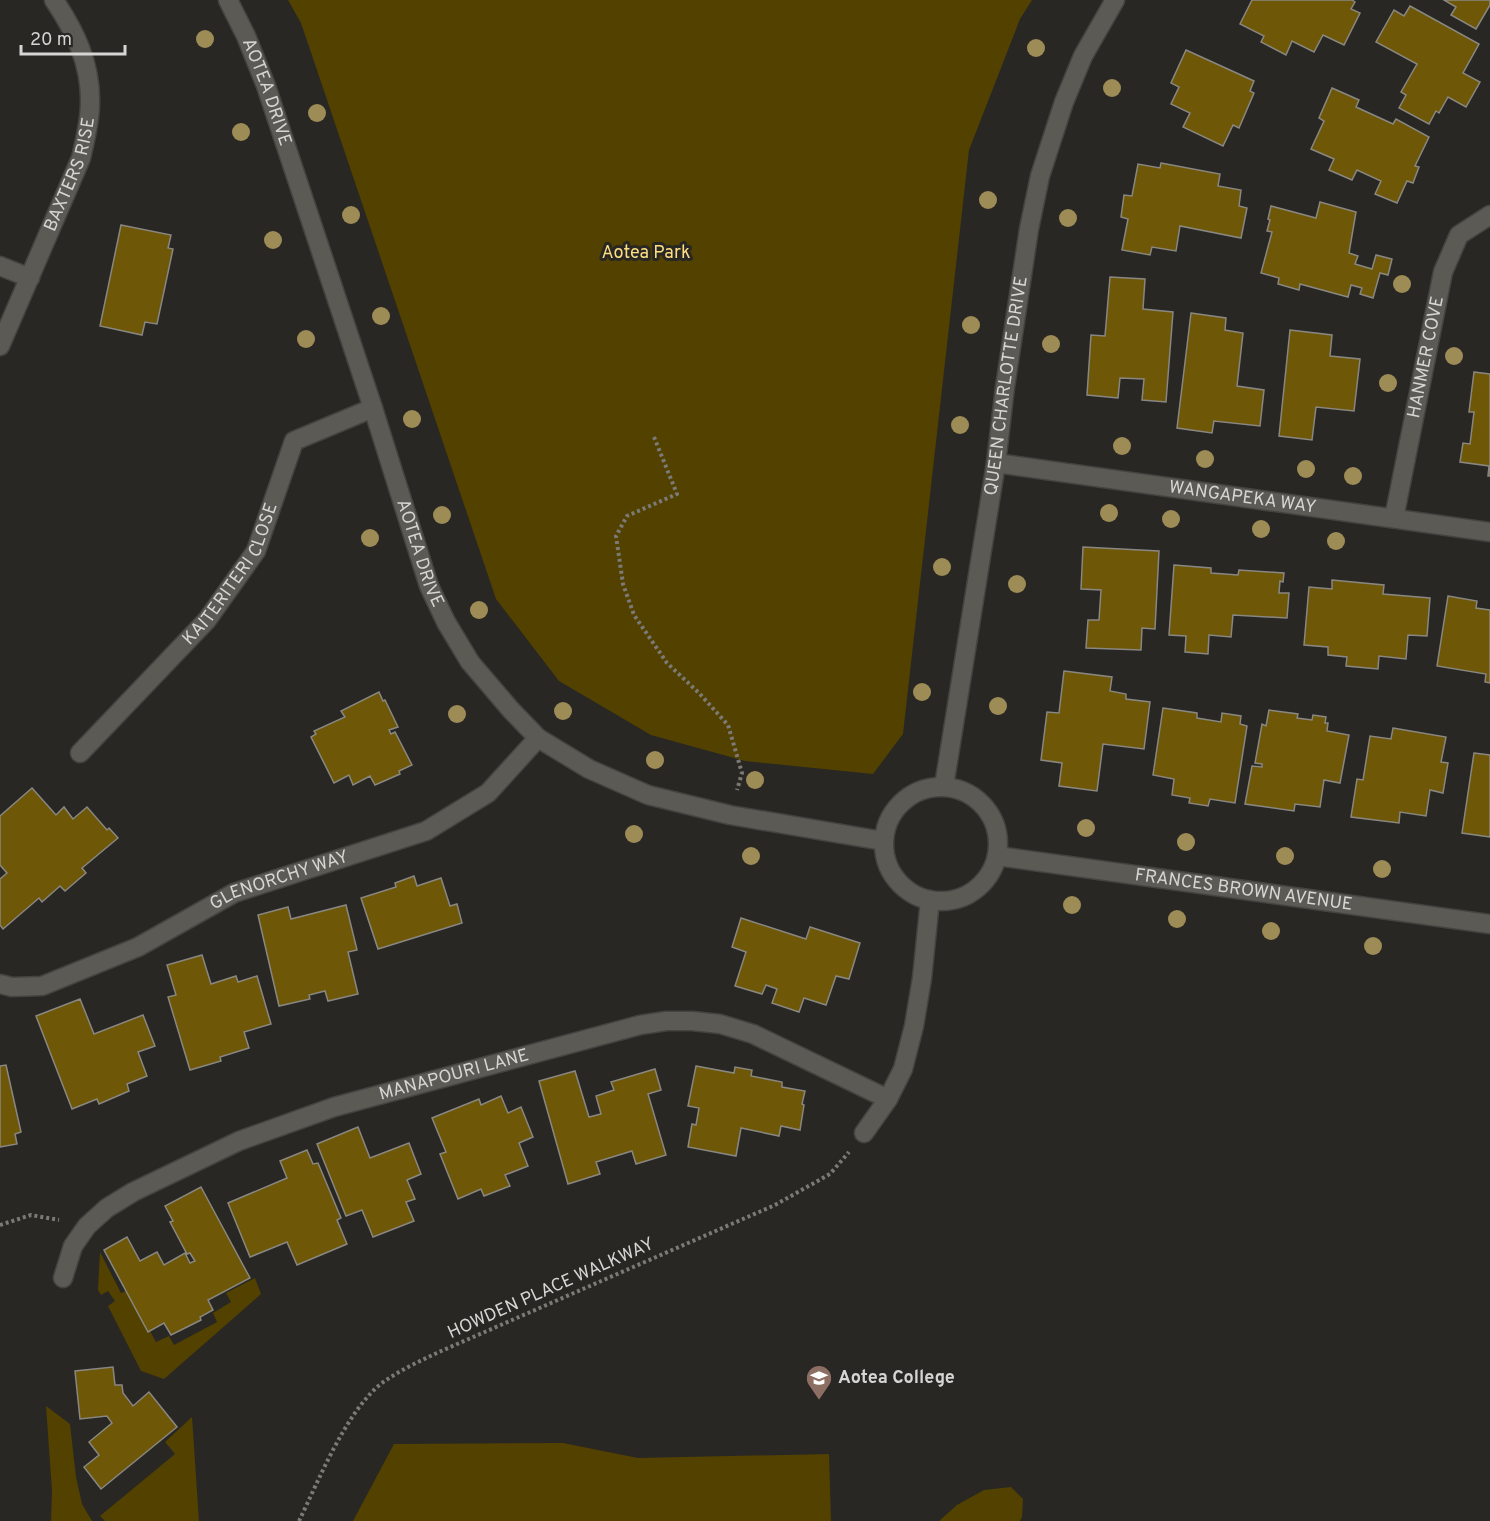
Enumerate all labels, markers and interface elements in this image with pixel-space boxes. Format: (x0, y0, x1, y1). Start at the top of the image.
scale bar (21, 18, 124, 56)
text: 20 m (30, 29, 72, 52)
street label: AOTEA DRIVE (237, 35, 297, 149)
street label: BAXTERS RISE (39, 116, 101, 235)
park label: Aotea Park (602, 242, 690, 265)
street label: QUEEN CHARLOTTE DRIVE (979, 275, 1033, 497)
street label: HANMER COVE (1403, 294, 1449, 420)
street label: WANGAPEKA WAY (1167, 476, 1318, 519)
street label: AOTEA DRIVE (391, 496, 449, 611)
street label: KAITERITERI CLOSE (178, 500, 283, 650)
street label: GLENORCHY WAY (206, 845, 351, 916)
street label: FRANCES BROWN AVENUE (1133, 864, 1354, 916)
street label: MANAPOURI LANE (376, 1044, 531, 1106)
street label: HOWDEN PLACE WALKWAY (444, 1233, 658, 1345)
school or university icon: Aotea College (804, 1363, 834, 1401)
place label: Aotea College (838, 1367, 955, 1390)

